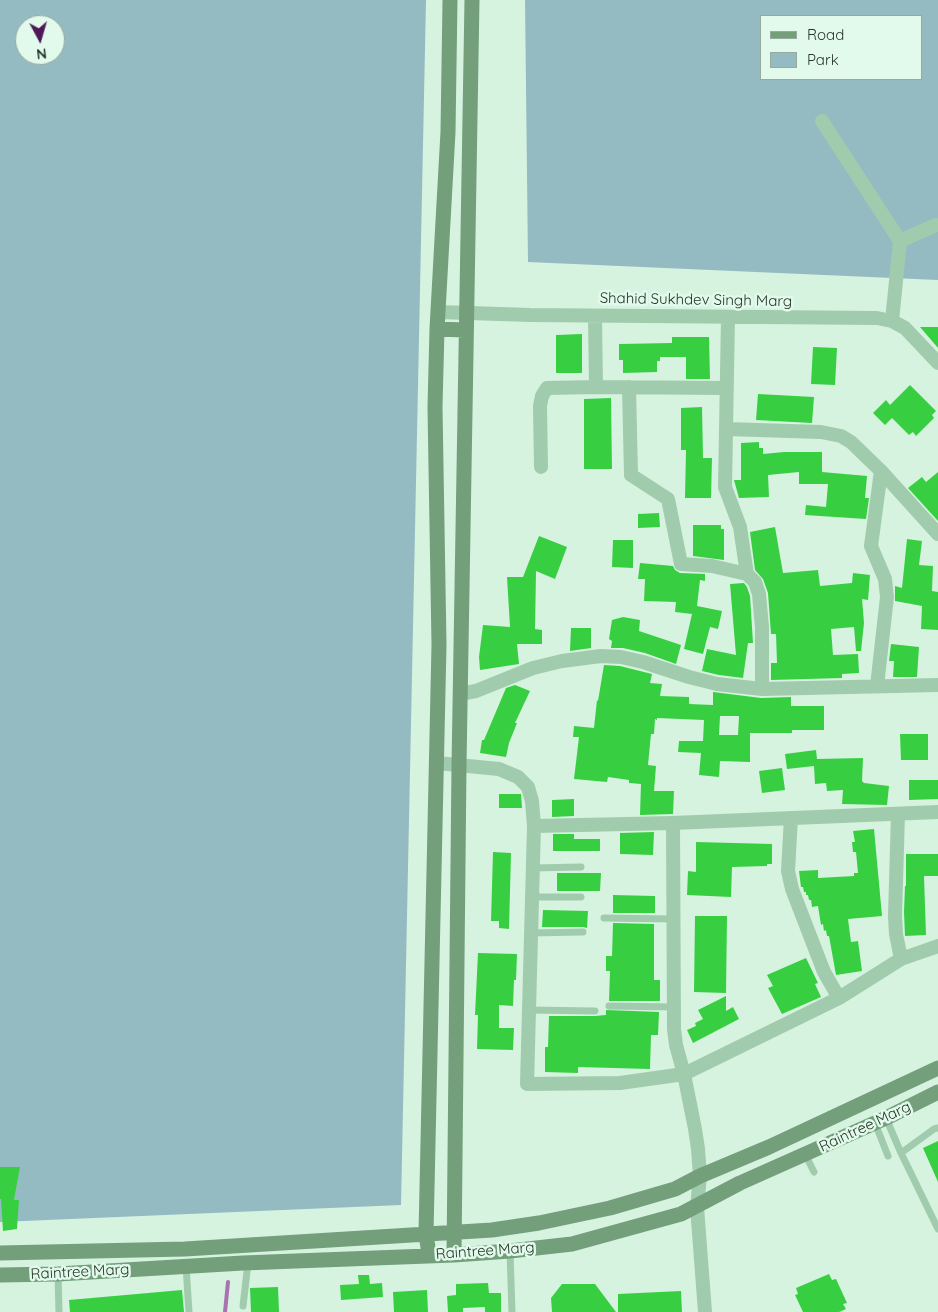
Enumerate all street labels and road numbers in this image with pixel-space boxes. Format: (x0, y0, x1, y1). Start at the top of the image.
street label: Shahid Sukhdev Singh Marg (600, 289, 792, 311)
street label: Raintree Marg (816, 1098, 914, 1156)
street label: Raintree Marg (435, 1239, 535, 1263)
street label: Raintree Marg (30, 1260, 130, 1284)

